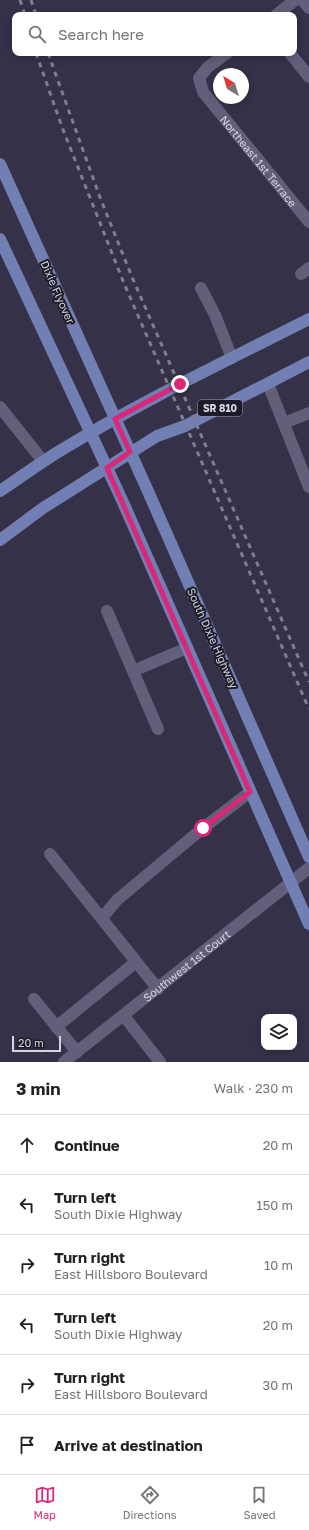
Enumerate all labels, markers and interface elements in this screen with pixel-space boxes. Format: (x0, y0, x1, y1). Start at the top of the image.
search box (12, 12, 297, 56)
icon: search (26, 23, 48, 45)
text: Search here (58, 25, 144, 43)
north arrow (213, 68, 249, 104)
street label: Northeast 1st Terrace (218, 112, 300, 209)
street label: Dixie Flyover (38, 258, 78, 326)
route end (171, 375, 189, 393)
road number: SR 810 (198, 400, 242, 416)
street label: South Dixie Highway (185, 586, 241, 690)
route start (194, 819, 212, 837)
street label: Southwest 1st Court (140, 927, 233, 1004)
map controls (261, 1014, 297, 1050)
button: layers (261, 1014, 297, 1050)
scale bar (12, 1034, 61, 1053)
text: 20 m (18, 1036, 44, 1049)
text: 3 min (16, 1078, 60, 1099)
text: Walk · 230 m (214, 1080, 293, 1096)
icon: ahead (16, 1134, 38, 1156)
text: Continue (54, 1136, 120, 1154)
text: 20 m (263, 1137, 293, 1153)
text: Turn left (54, 1188, 116, 1206)
icon: left (16, 1194, 38, 1216)
text: 150 m (256, 1197, 293, 1213)
text: South Dixie Highway (54, 1206, 182, 1222)
text: Turn right (54, 1248, 125, 1266)
icon: right (16, 1254, 38, 1276)
text: 10 m (264, 1257, 293, 1273)
text: East Hillsboro Boulevard (54, 1266, 208, 1282)
text: Turn left (54, 1308, 116, 1326)
icon: left (16, 1314, 38, 1336)
text: 20 m (263, 1317, 293, 1333)
text: South Dixie Highway (54, 1326, 182, 1342)
text: Turn right (54, 1368, 125, 1386)
icon: right (16, 1374, 38, 1396)
text: 30 m (263, 1377, 293, 1393)
text: East Hillsboro Boulevard (54, 1386, 208, 1402)
icon: arrive (16, 1434, 38, 1456)
text: Arrive at destination (54, 1436, 203, 1454)
tab: Map (33, 1484, 56, 1521)
tab: Directions (123, 1484, 177, 1521)
tab: Saved (243, 1484, 276, 1521)

